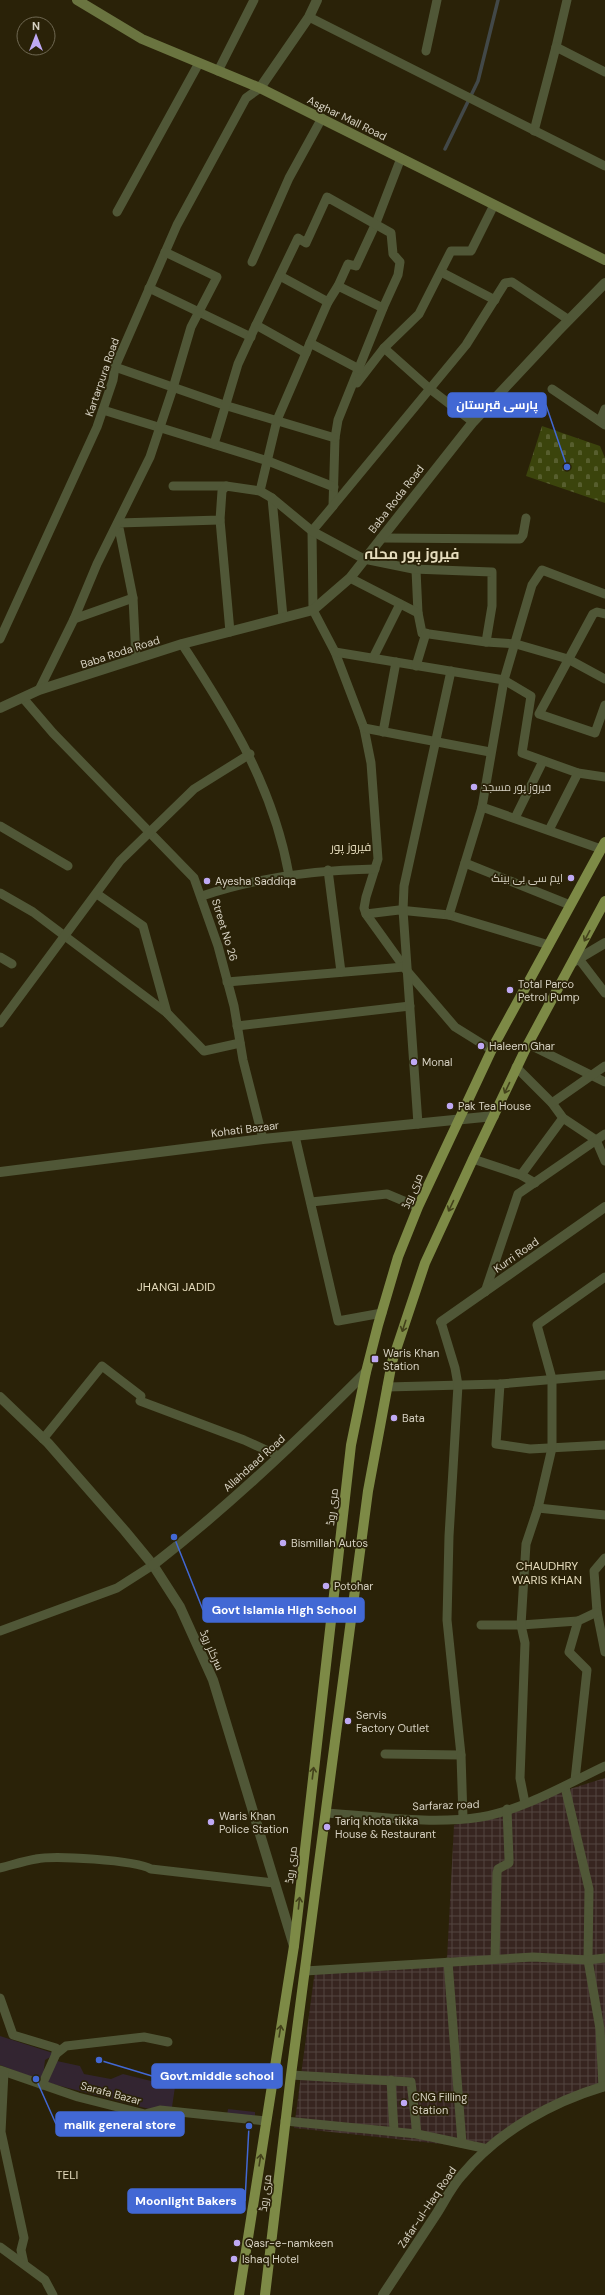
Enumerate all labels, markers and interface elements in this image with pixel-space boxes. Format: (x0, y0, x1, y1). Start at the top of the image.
north arrow (16, 16, 56, 56)
text: N (32, 19, 40, 33)
street label: Asghar Mall Road (305, 93, 389, 143)
street label: Kartarpura Road (82, 336, 122, 418)
callout: پارسی قبرستان (448, 393, 546, 417)
text: پارسی قبرستان (456, 397, 538, 414)
street label: Baba Roda Road (365, 462, 427, 536)
district label: فیروز پور محلہ (364, 544, 460, 565)
street label: Baba Roda Road (79, 633, 162, 671)
place label: فیروز پور مسجد (482, 780, 551, 794)
marker: فیروز پور مسجد (469, 782, 479, 792)
district label: فیروز پور (330, 839, 371, 856)
place label: ایم سی بی بینک (491, 871, 563, 886)
marker: ایم سی بی بینک (566, 873, 576, 883)
place label: Ayesha Saddiqa (215, 874, 296, 888)
marker: Ayesha Saddiqa (202, 876, 212, 886)
street label: Street No 26 (209, 897, 241, 963)
one-way arrow (583, 930, 590, 942)
place label: Total Parco Petrol Pump (518, 977, 580, 1004)
marker: Total Parco Petrol Pump (505, 985, 515, 995)
place label: Haleem Ghar (489, 1039, 555, 1053)
marker: Haleem Ghar (476, 1041, 486, 1051)
place label: Monal (422, 1055, 453, 1069)
marker: Monal (409, 1057, 419, 1067)
one-way arrow (503, 1082, 510, 1094)
place label: Pak Tea House (458, 1099, 531, 1113)
marker: Pak Tea House (445, 1101, 455, 1111)
street label: Kohati Bazaar (210, 1118, 280, 1140)
street label: مری روڈ (398, 1171, 426, 1211)
one-way arrow (447, 1199, 454, 1211)
street label: Kurri Road (491, 1234, 541, 1276)
district label: JHANGI JADID (137, 1279, 215, 1295)
one-way arrow (400, 1320, 407, 1333)
place label: Waris Khan Station (383, 1346, 439, 1373)
marker: Waris Khan Station (370, 1354, 380, 1364)
place label: Bata (402, 1411, 425, 1425)
marker: Bata (389, 1413, 399, 1423)
street label: Allahdaad Road (220, 1431, 288, 1495)
street label: مری روڈ (323, 1488, 341, 1526)
place label: Bismillah Autos (291, 1536, 368, 1550)
marker: Bismillah Autos (278, 1538, 288, 1548)
district label: CHAUDHRY WARIS KHAN (512, 1558, 582, 1588)
place label: Potohar (334, 1579, 373, 1593)
marker: Potohar (321, 1581, 331, 1591)
callout: Govt Islamia High School (203, 1598, 364, 1622)
text: Govt Islamia High School (212, 1602, 356, 1618)
street label: سرکلر روڈ (197, 1628, 227, 1672)
place label: Servis Factory Outlet (356, 1708, 429, 1735)
marker: Servis Factory Outlet (343, 1716, 353, 1726)
one-way arrow (309, 1767, 317, 1780)
street label: Sarfaraz road (412, 1797, 480, 1813)
place label: Waris Khan Police Station (219, 1809, 288, 1836)
place label: Tariq khota tikka House & Restaurant (335, 1814, 436, 1841)
marker: Waris Khan Police Station (206, 1817, 216, 1827)
marker: Tariq khota tikka House & Restaurant (322, 1822, 332, 1832)
street label: مری روڈ (282, 1846, 300, 1884)
one-way arrow (295, 1897, 303, 1910)
one-way arrow (276, 2025, 284, 2038)
callout: Govt.middle school (152, 2064, 282, 2088)
text: Govt.middle school (160, 2068, 274, 2084)
street label: Sarafa Bazar (79, 2078, 143, 2108)
place label: CNG Filling Station (412, 2090, 467, 2117)
marker: CNG Filling Station (399, 2098, 409, 2108)
callout: malik general store (56, 2112, 184, 2136)
text: malik general store (64, 2117, 176, 2133)
one-way arrow (256, 2154, 264, 2167)
street label: Zafar-ul-Haq Road (395, 2164, 459, 2250)
district label: TELI (56, 2167, 78, 2183)
street label: مری روڈ (256, 2174, 274, 2212)
callout: Moonlight Bakers (128, 2189, 245, 2213)
text: Moonlight Bakers (135, 2193, 237, 2209)
place label: Qasr-e-namkeen (245, 2236, 333, 2250)
marker: Qasr-e-namkeen (232, 2238, 242, 2248)
place label: Ishaq Hotel (242, 2252, 299, 2266)
marker: Ishaq Hotel (229, 2254, 239, 2264)

